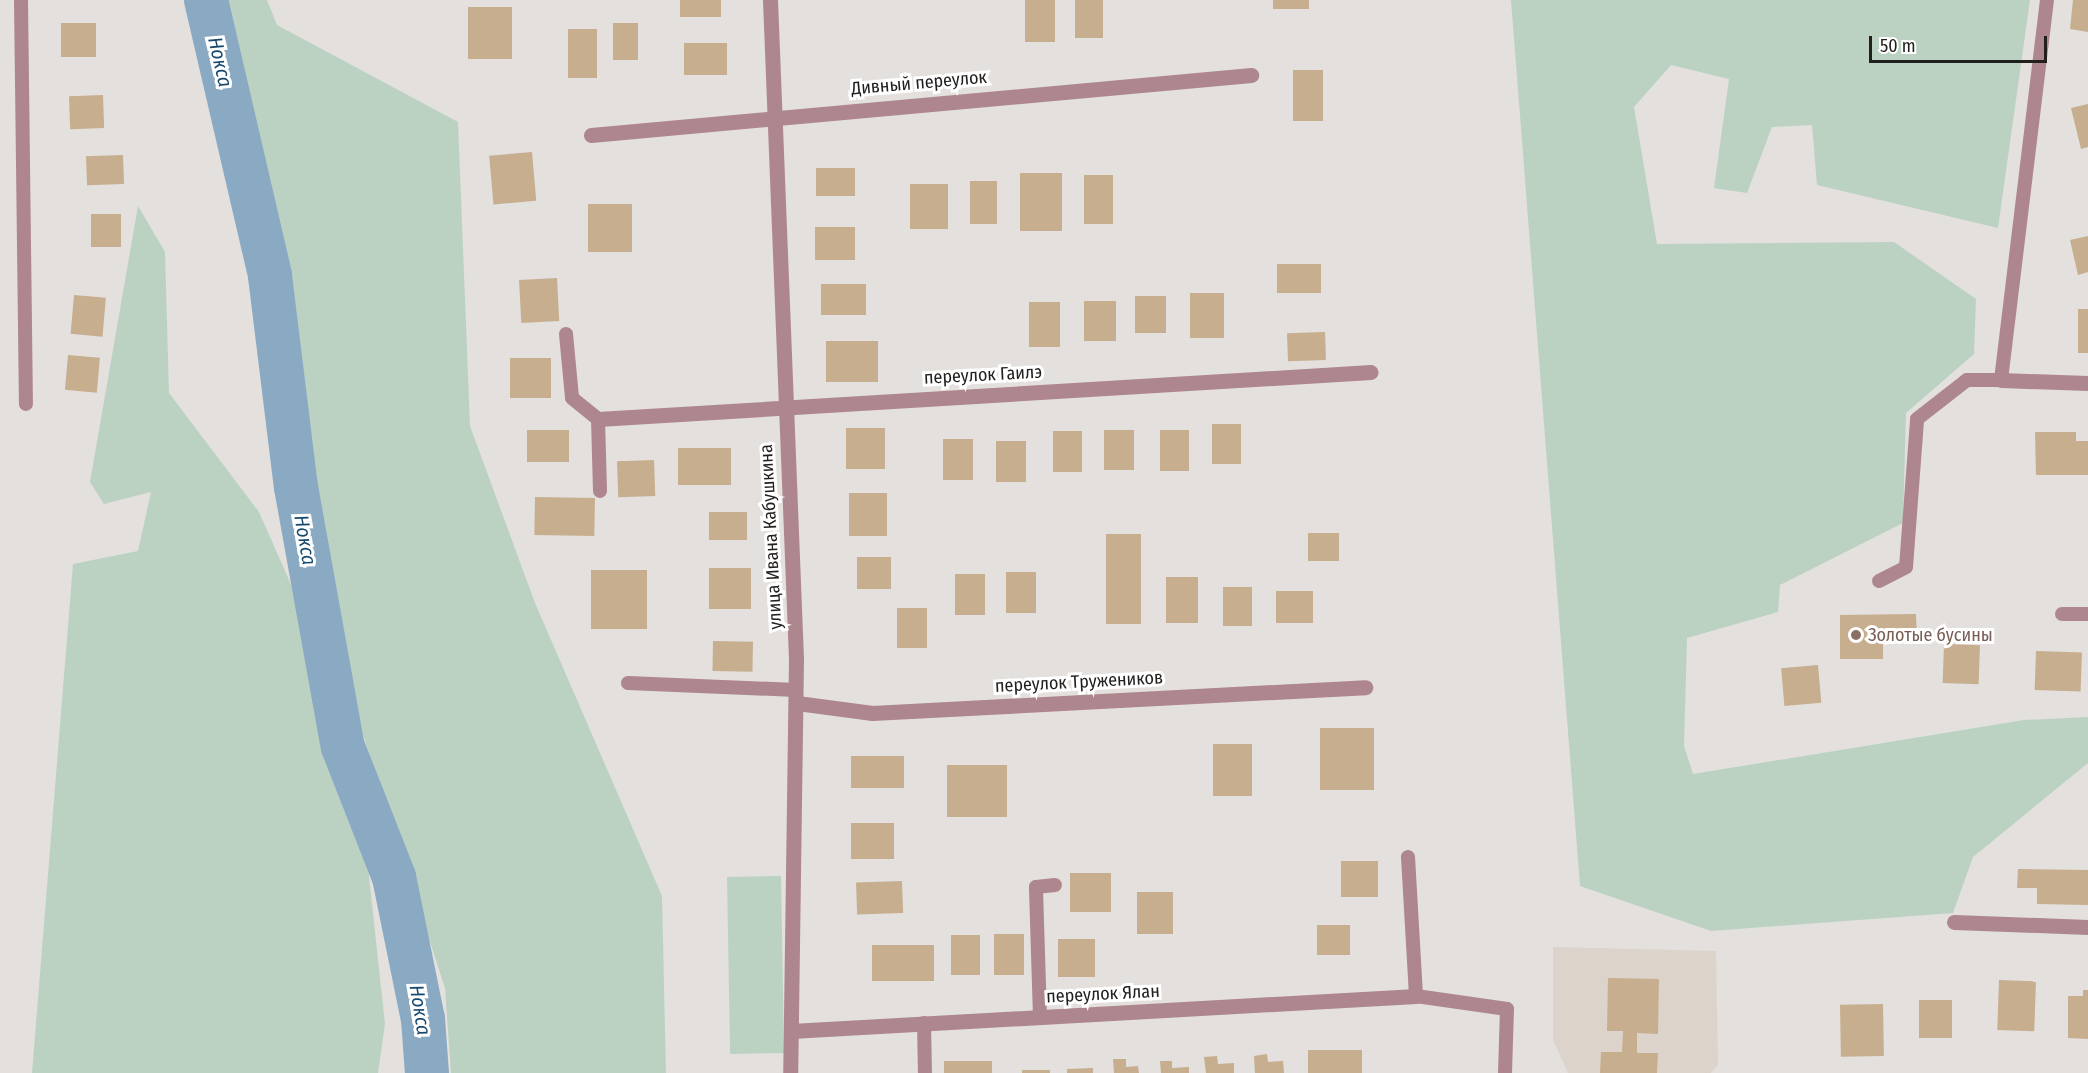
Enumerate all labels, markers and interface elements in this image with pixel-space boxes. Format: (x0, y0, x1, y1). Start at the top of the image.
scale bar (1872, 24, 2050, 62)
water label: Нокса (203, 35, 237, 89)
text: 50 m (1880, 35, 1916, 57)
street label: Дивный переулок (850, 66, 988, 100)
street label: переулок Гаилэ (923, 361, 1043, 389)
street label: улица Ивана Кабушкина (755, 444, 787, 630)
water label: Нокса (289, 513, 321, 567)
place label: Золотые бусины (1868, 624, 1993, 646)
marker: Золотые бусины (1849, 628, 1863, 642)
street label: переулок Тружеников (994, 667, 1164, 697)
street label: переулок Ялан (1046, 980, 1160, 1008)
water label: Нокса (404, 983, 436, 1037)

